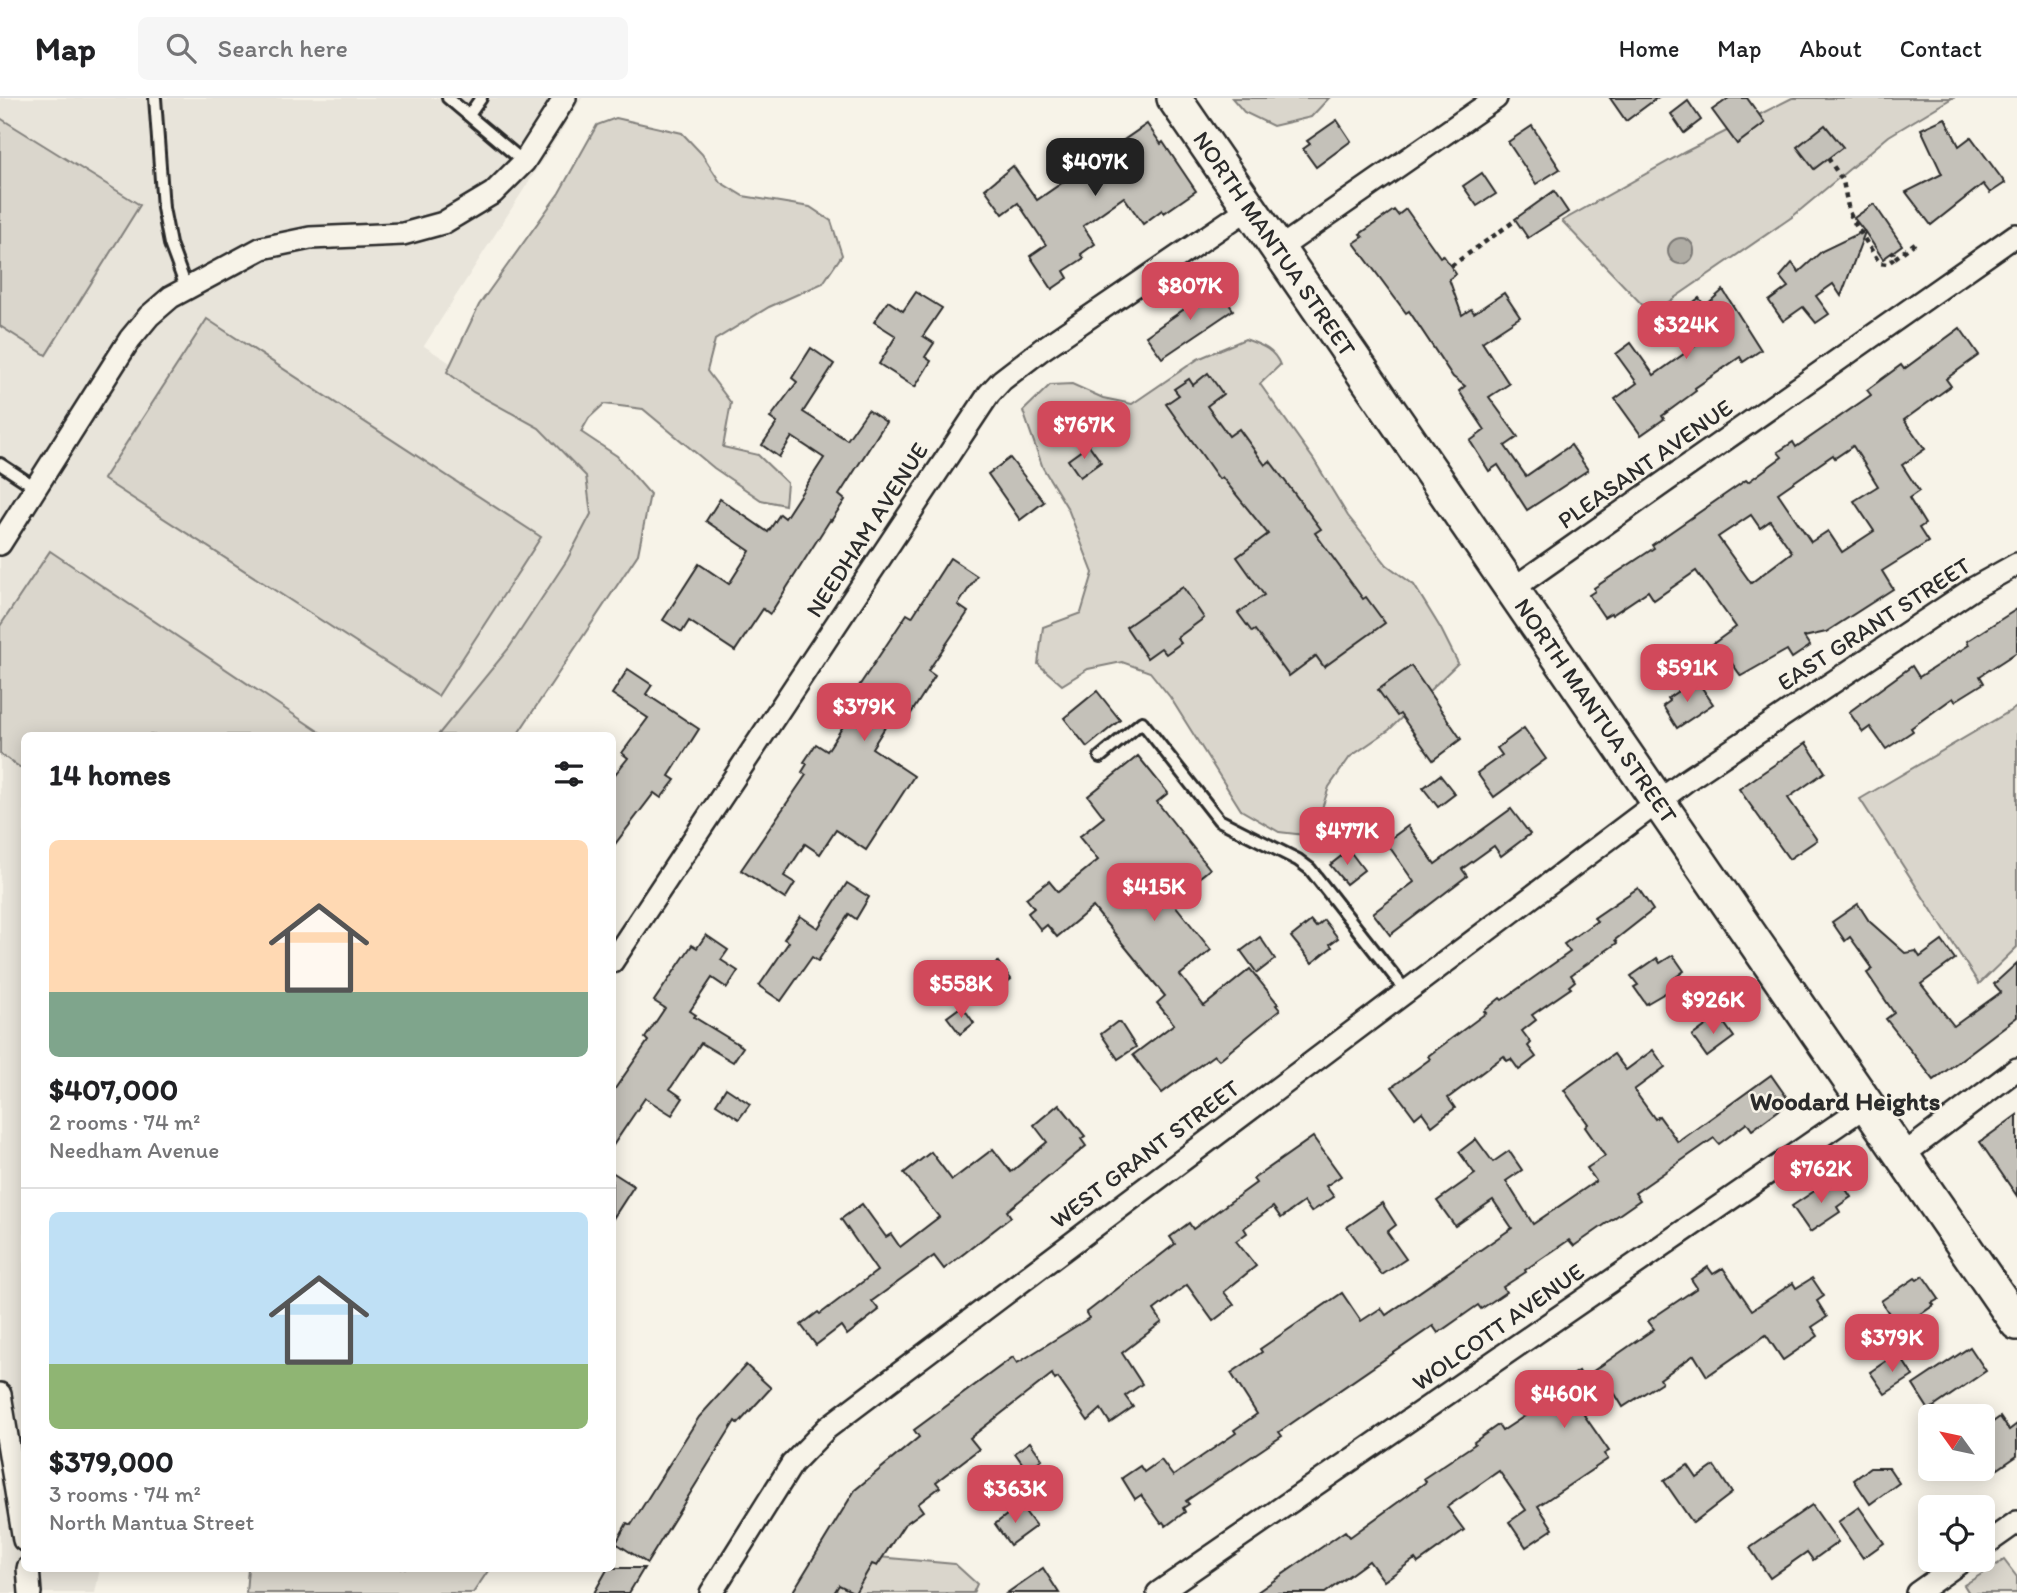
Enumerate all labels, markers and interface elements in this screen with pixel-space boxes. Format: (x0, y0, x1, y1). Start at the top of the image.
search box (138, 17, 628, 80)
text: Map (35, 29, 96, 68)
icon: search (162, 29, 200, 67)
text: Search here (218, 32, 348, 64)
text: Home (1619, 34, 1679, 63)
text: Map (1717, 34, 1761, 63)
text: About (1799, 34, 1862, 63)
text: Contact (1900, 34, 1982, 63)
street label: NORTH MANTUA STREET (1187, 125, 1363, 362)
pin: $407K (1046, 139, 1144, 198)
text: $407K (1062, 147, 1128, 175)
pin: $807K (1141, 262, 1239, 322)
text: $807K (1158, 271, 1222, 299)
pin: $324K (1637, 302, 1735, 361)
text: $324K (1654, 310, 1718, 338)
street label: PLEASANT AVENUE (1552, 392, 1738, 535)
pin: $767K (1035, 402, 1133, 461)
text: $767K (1053, 410, 1115, 438)
street label: NEEDHAM AVENUE (799, 437, 934, 623)
street label: EAST GRANT STREET (1772, 550, 1976, 697)
street label: NORTH MANTUA STREET (1509, 593, 1684, 829)
pin: $591K (1638, 644, 1736, 704)
text: $591K (1656, 653, 1718, 681)
pin: $379K (815, 684, 913, 743)
text: $379K (833, 692, 895, 720)
icon: filters (550, 755, 588, 793)
text: 14 homes (49, 756, 171, 793)
pin: $477K (1298, 808, 1396, 867)
text: $477K (1316, 816, 1379, 844)
pin: $415K (1105, 864, 1203, 923)
text: $415K (1123, 872, 1185, 900)
icon: home (256, 885, 382, 1011)
pin: $558K (912, 960, 1010, 1020)
text: $558K (929, 969, 993, 997)
pin: $926K (1664, 976, 1762, 1036)
text: $926K (1682, 985, 1744, 1013)
text: $407,000 (49, 1071, 178, 1108)
street label: WEST GRANT STREET (1044, 1073, 1246, 1234)
district label: Woodard Heights (1750, 1085, 1940, 1117)
text: 2 rooms · 74 m² (49, 1108, 201, 1136)
text: Needham Avenue (49, 1136, 219, 1164)
pin: $762K (1772, 1146, 1870, 1205)
text: $762K (1790, 1154, 1852, 1182)
street label: WOLCOTT AVENUE (1406, 1256, 1589, 1397)
icon: home (256, 1257, 382, 1383)
pin: $379K (1843, 1314, 1941, 1374)
text: $379K (1861, 1323, 1923, 1351)
pin: $460K (1515, 1370, 1613, 1430)
text: $460K (1531, 1379, 1597, 1407)
north arrow (1918, 1404, 1995, 1480)
map controls (1918, 1404, 1995, 1572)
text: $379,000 (49, 1443, 174, 1480)
pin: $363K (966, 1466, 1064, 1525)
text: $363K (983, 1474, 1047, 1502)
text: 3 rooms · 74 m² (49, 1480, 201, 1508)
button: locate (1918, 1495, 1995, 1572)
text: North Mantua Street (49, 1508, 254, 1536)

